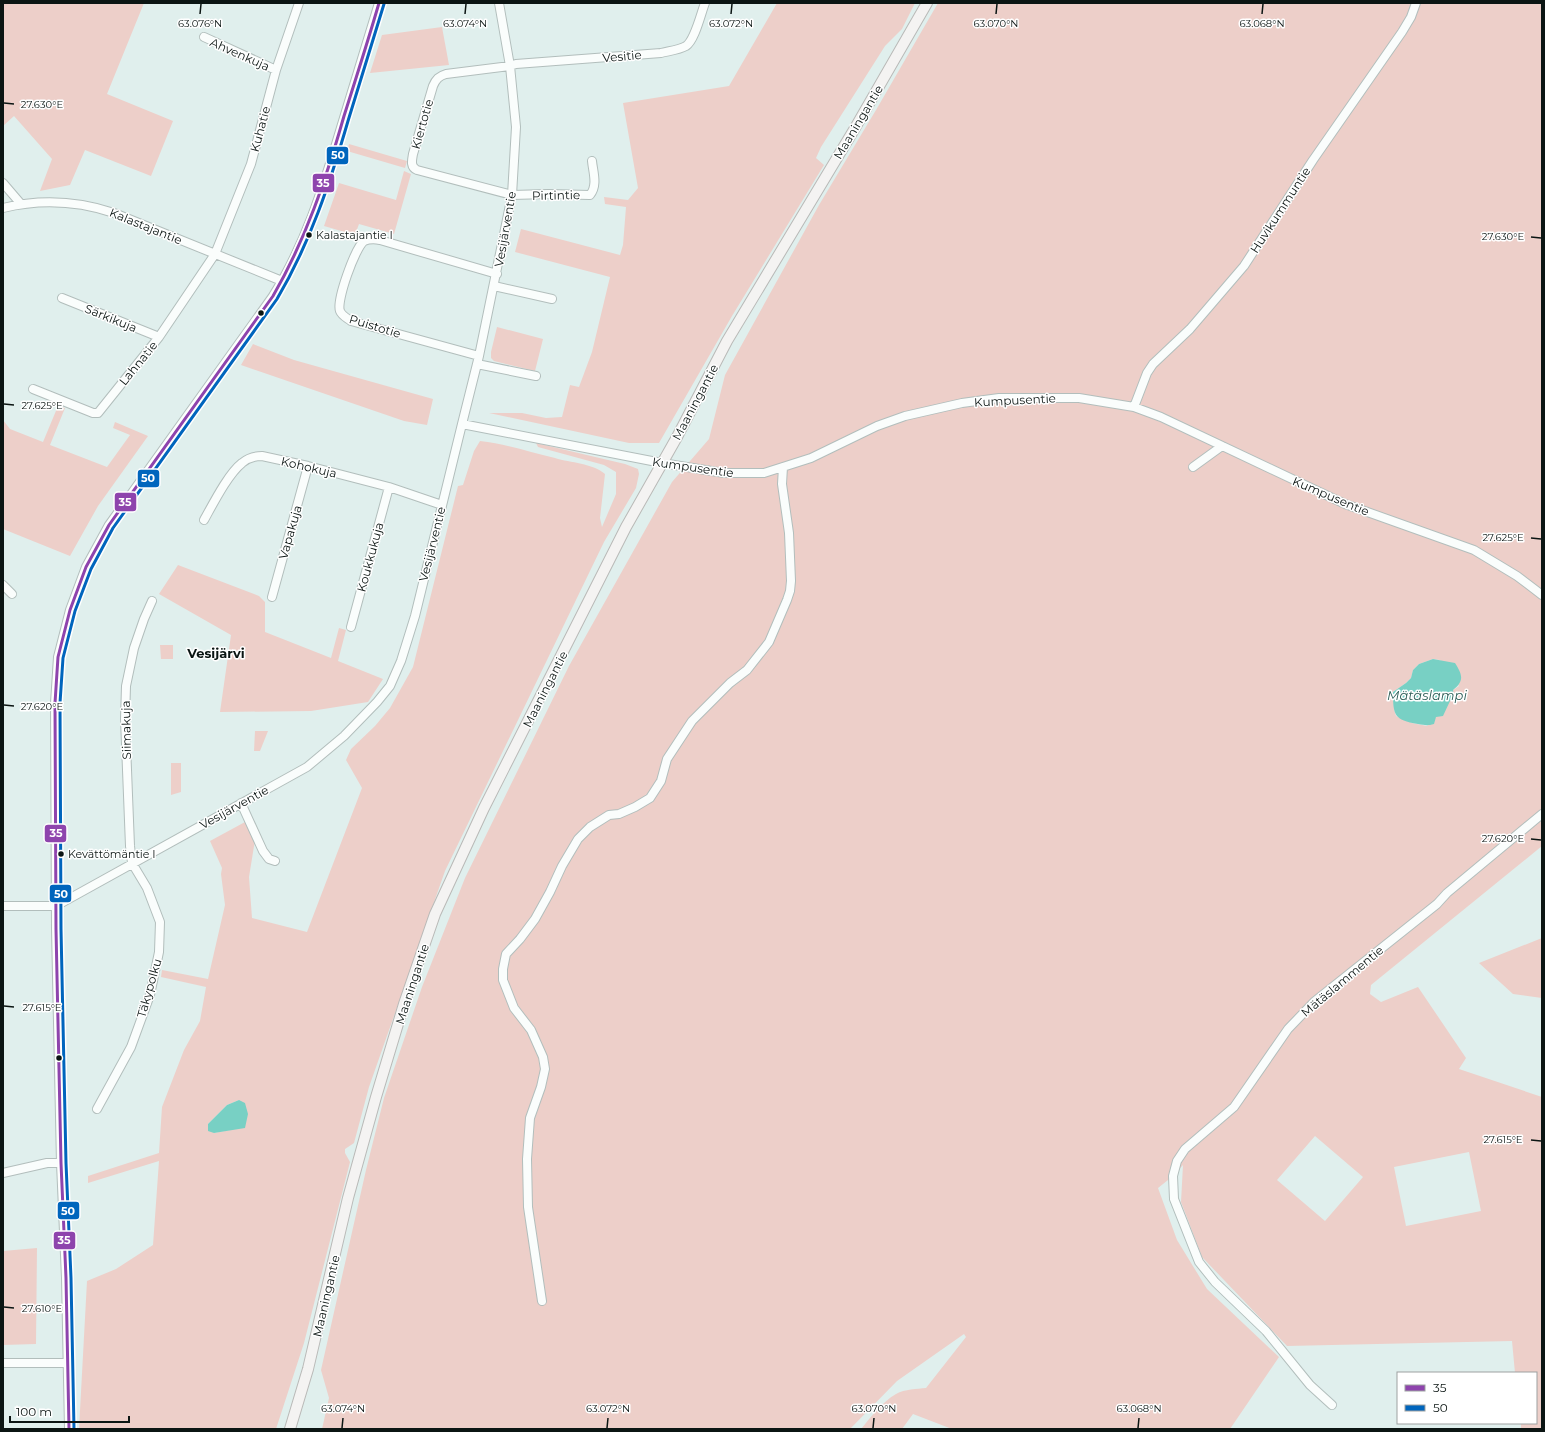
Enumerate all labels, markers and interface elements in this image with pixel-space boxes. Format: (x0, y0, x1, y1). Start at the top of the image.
text: 63.076°N (178, 17, 222, 30)
text: 63.074°N (443, 17, 487, 30)
text: 63.072°N (709, 17, 753, 30)
text: 63.070°N (974, 17, 1018, 30)
text: 63.068°N (1239, 17, 1285, 30)
street label: Ahvenkuja (208, 34, 272, 74)
street label: Vesitie (602, 47, 642, 65)
street label: Maaningantie (830, 82, 886, 162)
street label: Kiertotie (408, 97, 436, 151)
text: 27.630°E (21, 98, 63, 111)
street label: Kuhatie (247, 104, 273, 154)
line badge: 50 (326, 146, 349, 165)
text: 50 (331, 148, 346, 162)
street label: Huvikummuntie (1247, 164, 1313, 256)
line badge: 35 (312, 173, 335, 193)
text: 35 (316, 176, 330, 190)
street label: Pirtintie (532, 187, 580, 203)
street label: Vesijärventie (491, 190, 519, 268)
street label: Kalastajantie (107, 205, 185, 247)
place label: Kalastajantie I (316, 228, 393, 242)
marker: Kalastajantie I (304, 230, 314, 240)
text: 27.630°E (1482, 230, 1524, 243)
street label: Särkikuja (83, 301, 139, 335)
unlabelled marker (256, 308, 266, 318)
street label: Puistotie (347, 311, 403, 341)
street label: Lahnatie (116, 338, 160, 388)
street label: Maaningantie (669, 361, 721, 443)
street label: Kumpusentie (974, 390, 1056, 410)
text: 27.625°E (21, 399, 63, 412)
street label: Kohokuja (280, 453, 338, 481)
street label: Kumpusentie (651, 454, 735, 480)
line badge: 50 (137, 469, 160, 488)
text: 50 (141, 471, 156, 485)
street label: Kumpusentie (1290, 473, 1372, 519)
line badge: 35 (114, 492, 137, 512)
text: 35 (118, 495, 132, 509)
street label: Vapakuja (275, 503, 305, 561)
street label: Vesijärventie (415, 505, 449, 583)
street label: Koukkukuja (353, 520, 387, 594)
text: 27.625°E (1482, 531, 1524, 544)
district label: Vesijärvi (186, 645, 245, 661)
street label: Maaningantie (519, 648, 571, 730)
water label: Mätäslampi (1387, 687, 1467, 703)
text: 27.620°E (21, 700, 63, 713)
street label: Siimakuja (118, 700, 134, 760)
street label: Vesijärventie (197, 782, 271, 832)
line badge: 35 (44, 824, 67, 843)
text: 35 (49, 826, 63, 840)
text: 27.620°E (1482, 832, 1524, 845)
place label: Kevättömäntie I (68, 847, 156, 861)
marker: Kevättömäntie I (56, 849, 66, 859)
line badge: 50 (49, 884, 72, 903)
text: 50 (54, 887, 69, 901)
street label: Maaningantie (392, 942, 432, 1026)
street label: Mätäslammentie (1298, 942, 1386, 1020)
street label: Täkypolku (133, 957, 165, 1019)
text: 27.615°E (22, 1001, 62, 1014)
unlabelled marker (54, 1053, 64, 1063)
text: 27.615°E (1483, 1133, 1523, 1146)
line badge: 50 (57, 1201, 80, 1220)
text: 50 (61, 1204, 76, 1218)
line badge: 35 (53, 1231, 76, 1250)
text: 35 (57, 1233, 71, 1247)
street label: Maaningantie (309, 1253, 343, 1339)
text: 27.610°E (22, 1302, 62, 1315)
legend (1397, 1372, 1537, 1424)
text: 35 (1433, 1380, 1447, 1395)
scale bar (10, 1398, 129, 1424)
text: 50 (1433, 1400, 1448, 1415)
text: 63.074°N (321, 1402, 365, 1415)
text: 63.072°N (586, 1402, 630, 1415)
text: 63.070°N (852, 1402, 896, 1415)
text: 63.068°N (1116, 1402, 1162, 1415)
text: 100 m (16, 1404, 52, 1419)

